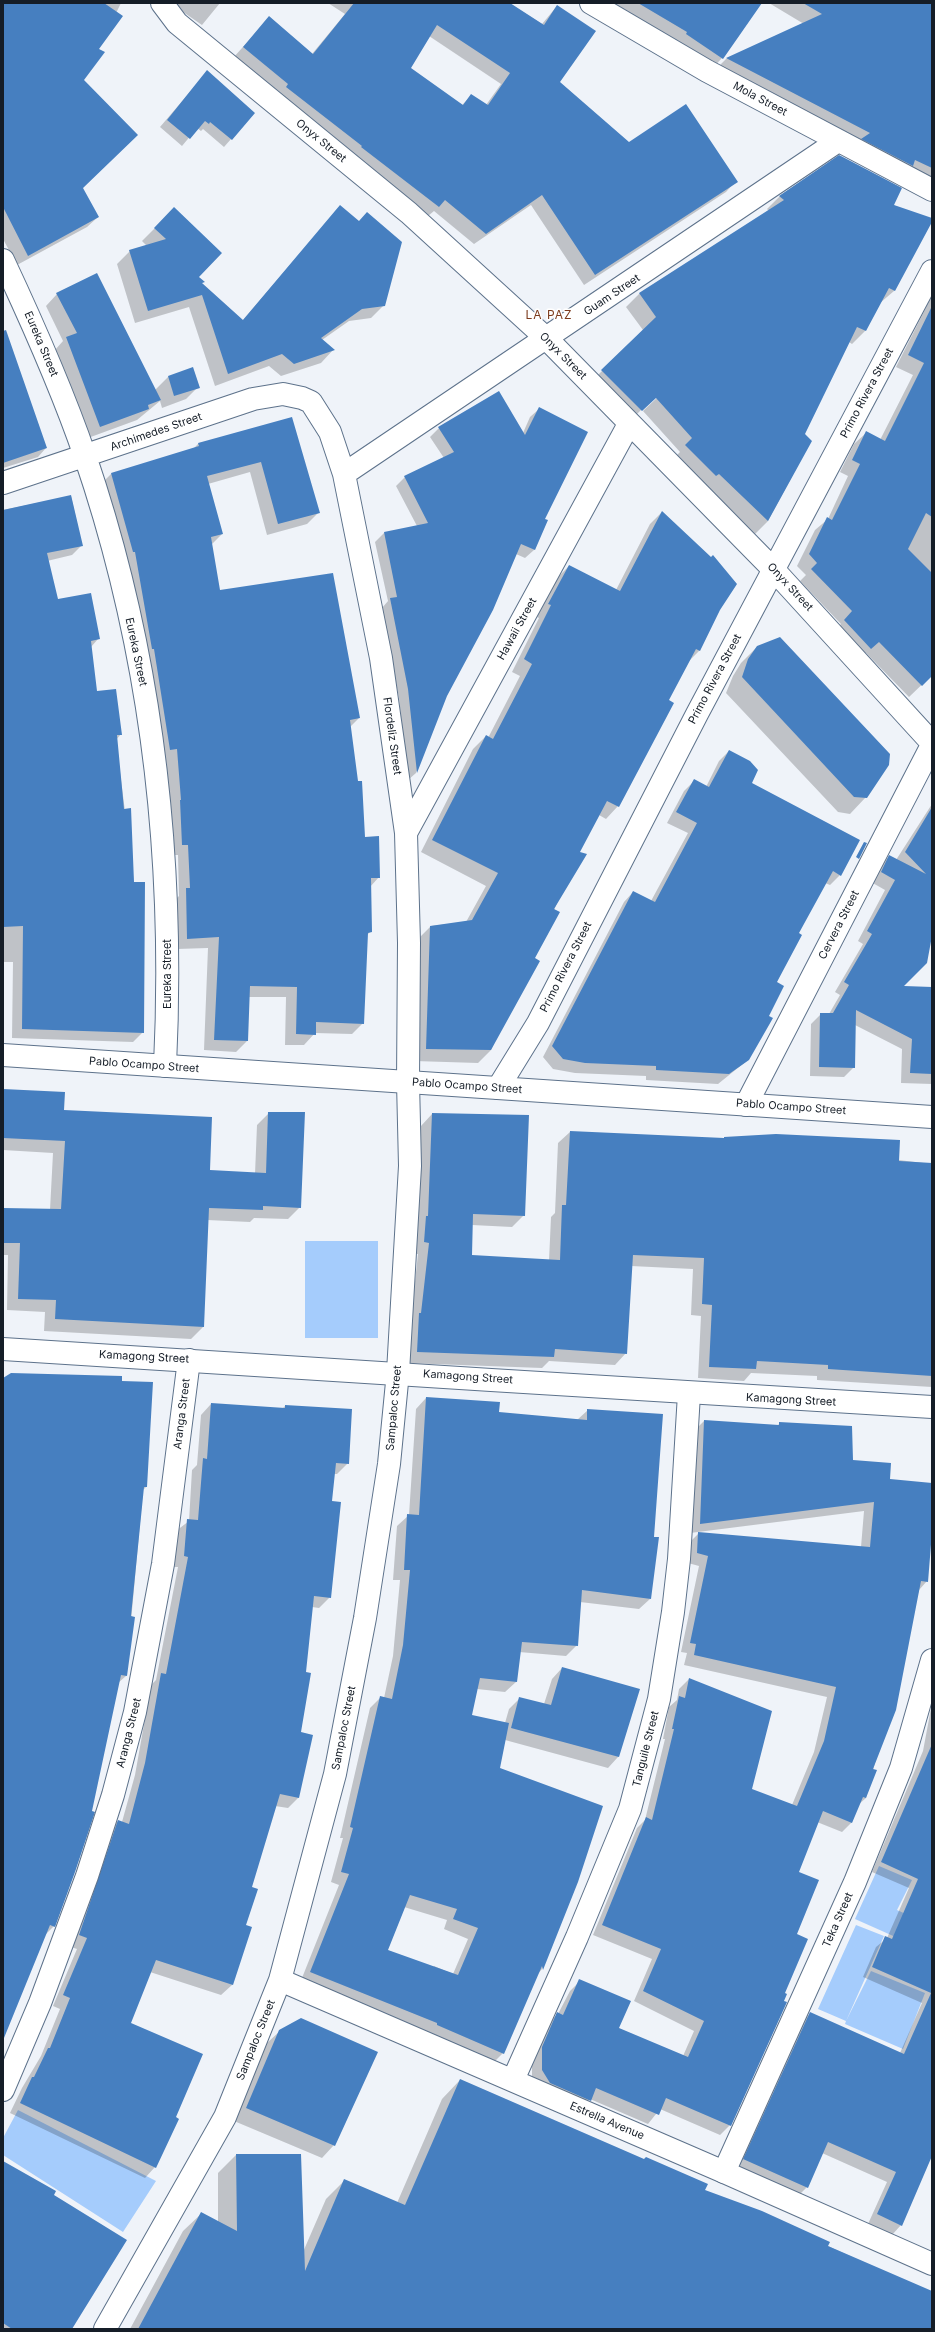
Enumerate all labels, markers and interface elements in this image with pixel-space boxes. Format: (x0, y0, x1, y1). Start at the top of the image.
street label: Mola Street (731, 79, 789, 119)
street label: Onyx Street (293, 117, 349, 165)
street label: Guam Street (582, 271, 642, 319)
district label: LA PAZ (525, 308, 573, 322)
street label: Eureka Street (21, 309, 61, 379)
street label: Onyx Street (537, 330, 589, 382)
street label: Primo Rivera Street (838, 346, 896, 440)
street label: Archimedes Street (108, 410, 204, 454)
street label: Onyx Street (764, 560, 816, 614)
street label: Hawaii Street (495, 596, 539, 662)
street label: Eureka Street (122, 616, 150, 688)
street label: Primo Rivera Street (686, 632, 744, 726)
street label: Flordeliz Street (380, 696, 404, 776)
street label: Cervera Street (816, 888, 862, 962)
street label: Primo Rivera Street (537, 919, 595, 1015)
street label: Eureka Street (161, 939, 175, 1009)
street label: Pablo Ocampo Street (88, 1055, 200, 1075)
street label: Pablo Ocampo Street (411, 1076, 523, 1096)
street label: Pablo Ocampo Street (735, 1097, 847, 1117)
street label: Kamagong Street (99, 1348, 189, 1366)
street label: Sampaloc Street (384, 1365, 404, 1451)
street label: Kamagong Street (423, 1367, 513, 1387)
street label: Aranga Street (171, 1378, 193, 1450)
street label: Kamagong Street (746, 1391, 836, 1409)
street label: Sampaloc Street (329, 1685, 359, 1771)
street label: Aranga Street (114, 1697, 144, 1769)
street label: Tanguile Street (630, 1710, 662, 1788)
street label: Teka Street (820, 1890, 856, 1950)
street label: Sampaloc Street (234, 1998, 278, 2082)
street label: Estrella Avenue (568, 2099, 646, 2143)

